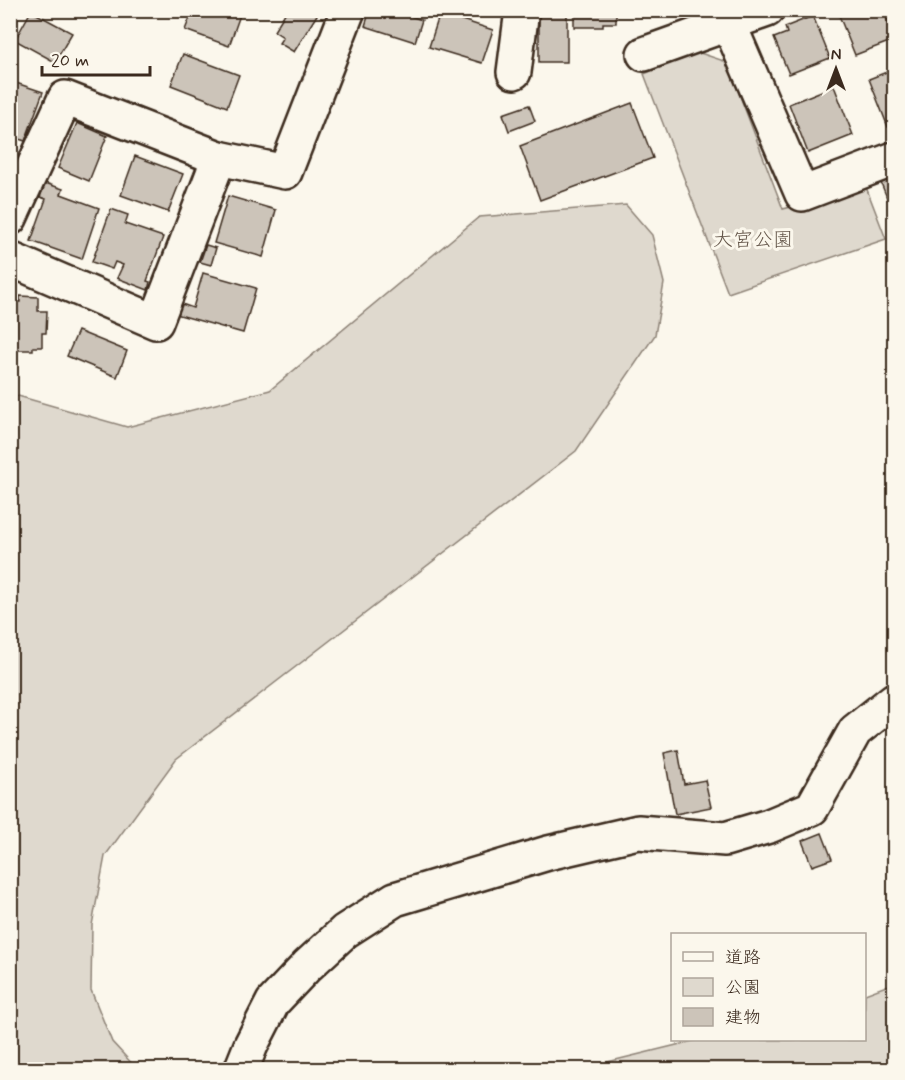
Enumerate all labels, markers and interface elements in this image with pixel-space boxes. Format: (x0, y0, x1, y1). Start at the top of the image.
scale bar (42, 39, 150, 77)
north arrow (806, 39, 866, 99)
text: N (831, 45, 841, 66)
text: 20 m (51, 49, 89, 73)
park label: 大宮公園 (713, 227, 793, 254)
legend (671, 933, 866, 1041)
text: 道路 (725, 946, 761, 970)
text: 公園 (725, 976, 761, 1000)
text: 建物 (725, 1006, 761, 1030)

